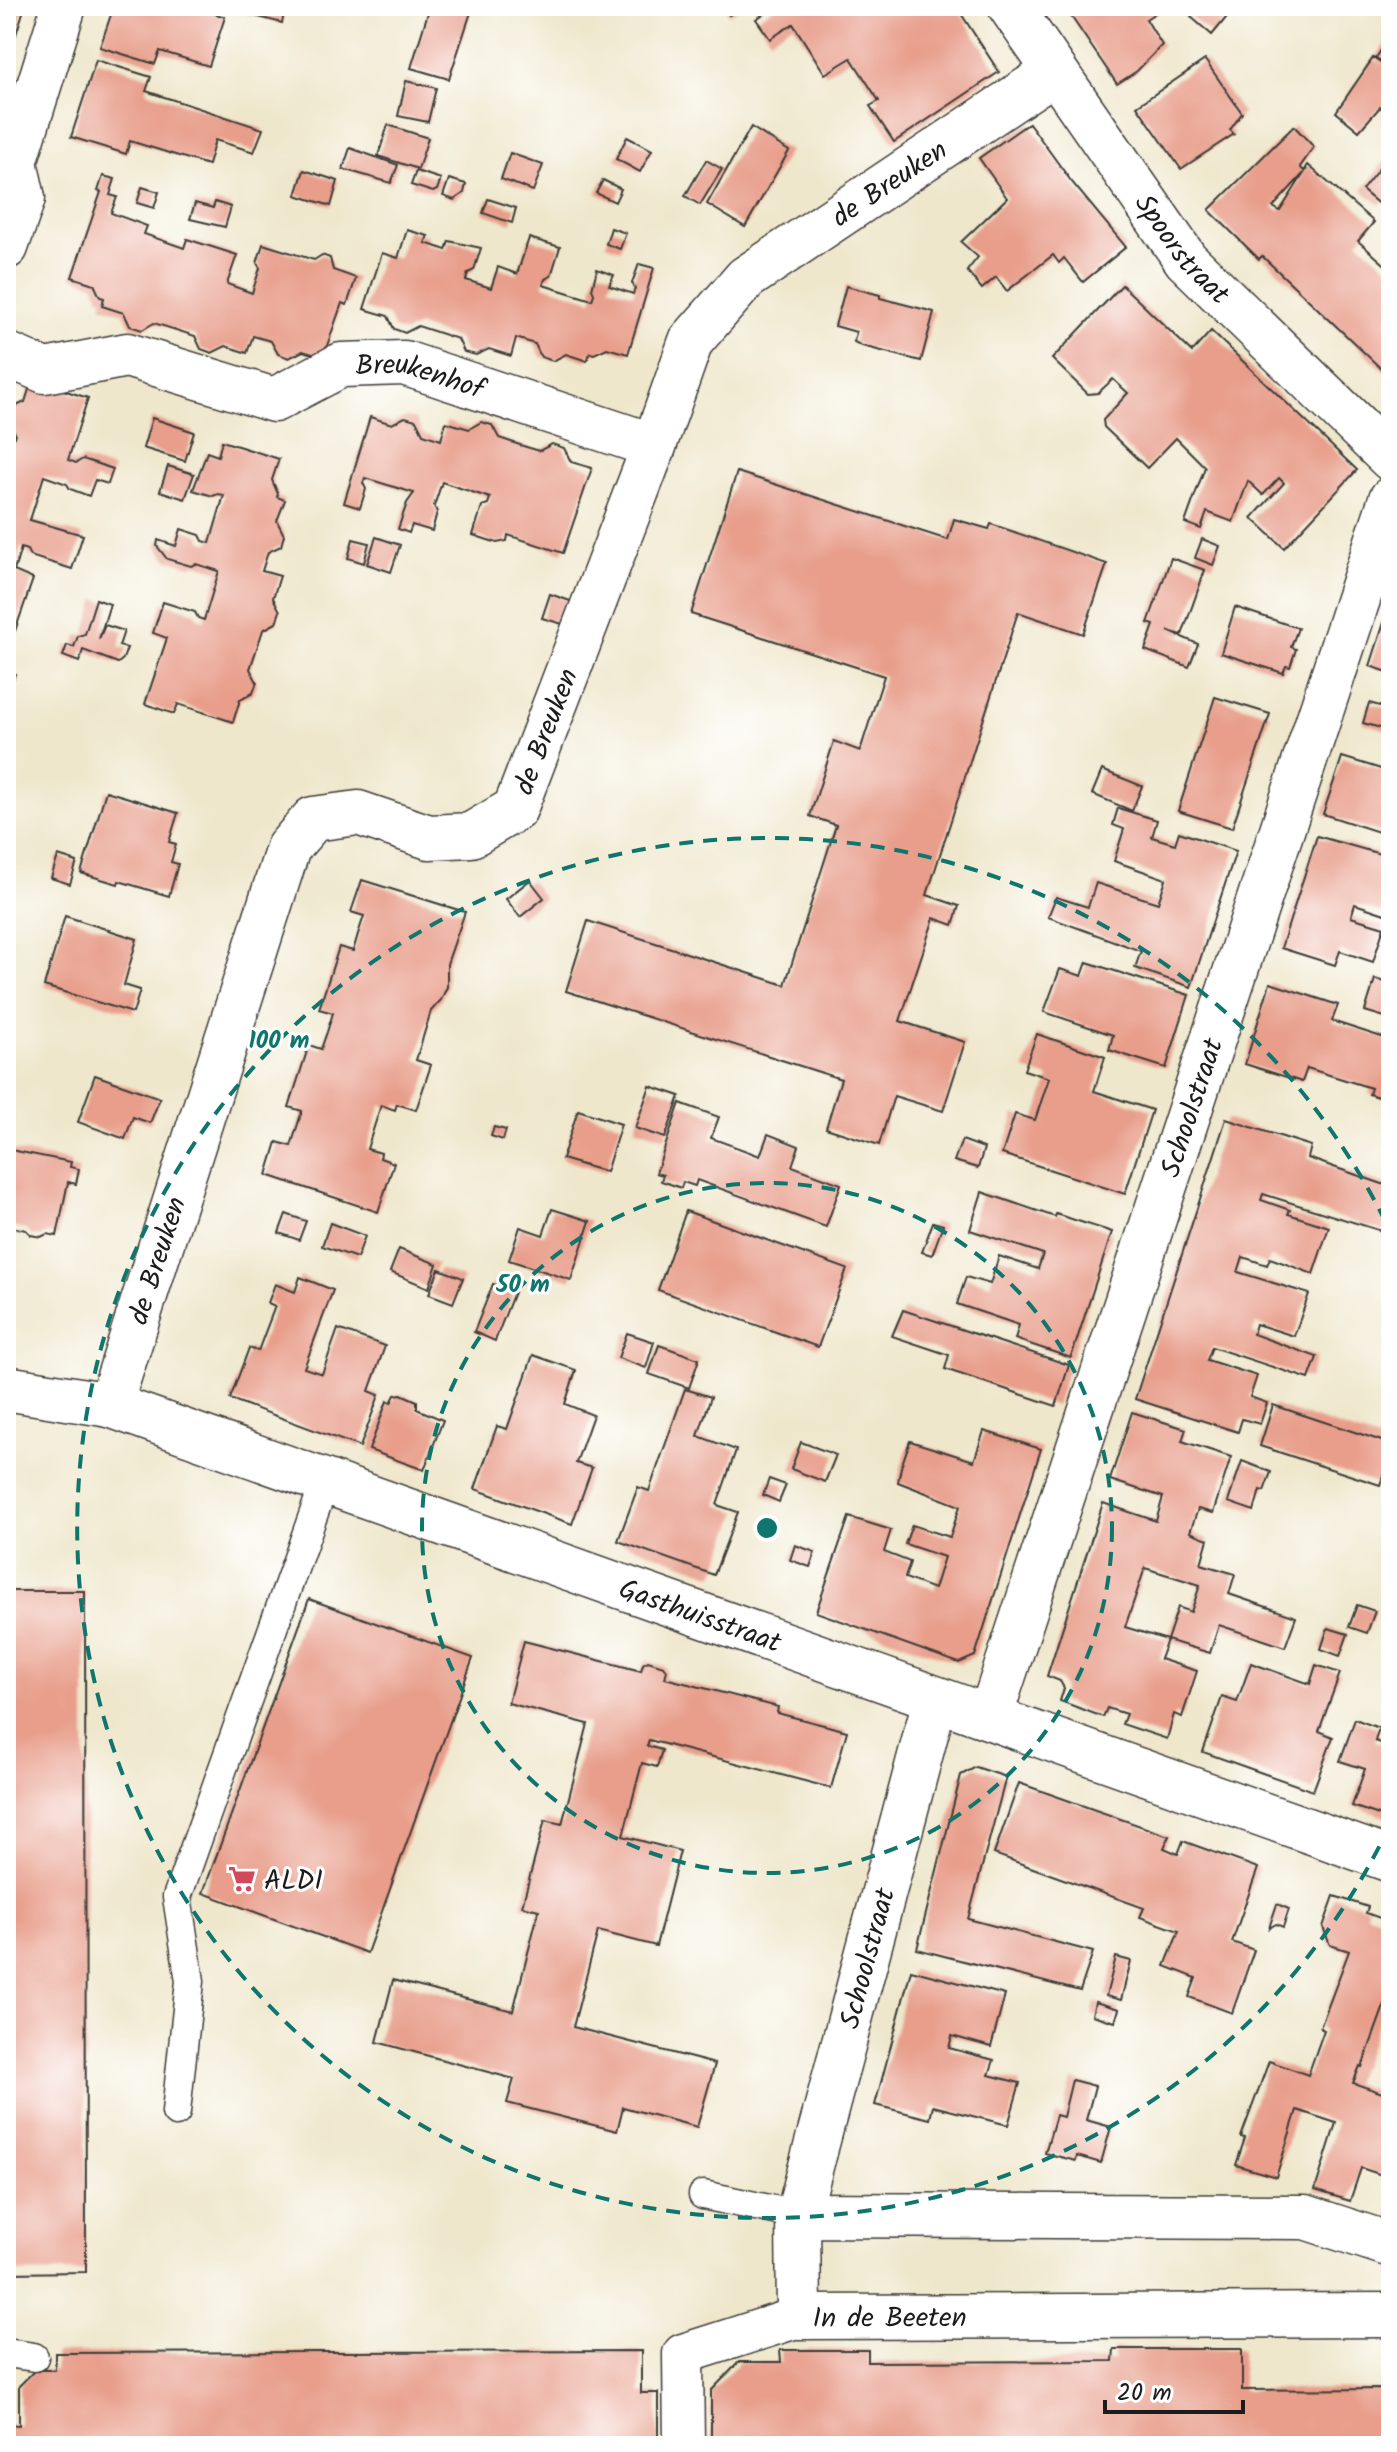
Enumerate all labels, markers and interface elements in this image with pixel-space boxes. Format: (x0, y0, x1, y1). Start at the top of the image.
street label: de Breuken (823, 129, 957, 240)
street label: Spoorstraat (1122, 185, 1240, 317)
street label: Breukenhof (355, 343, 492, 414)
street label: de Breuken (503, 662, 592, 802)
text: 100 m (249, 1022, 309, 1061)
street label: Schoolstraat (1149, 1032, 1237, 1183)
street label: de Breuken (117, 1191, 200, 1331)
text: 50 m (495, 1266, 550, 1305)
centre of rings (753, 1514, 781, 1542)
street label: Gasthuisstraat (612, 1568, 788, 1667)
place label: ALDI (264, 1859, 323, 1904)
supermarket icon: ALDI (227, 1864, 257, 1894)
street label: Schoolstraat (829, 1882, 909, 2034)
street label: In de Beeten (812, 2296, 967, 2342)
scale bar (1105, 2364, 1243, 2414)
text: 20 m (1117, 2374, 1172, 2413)

